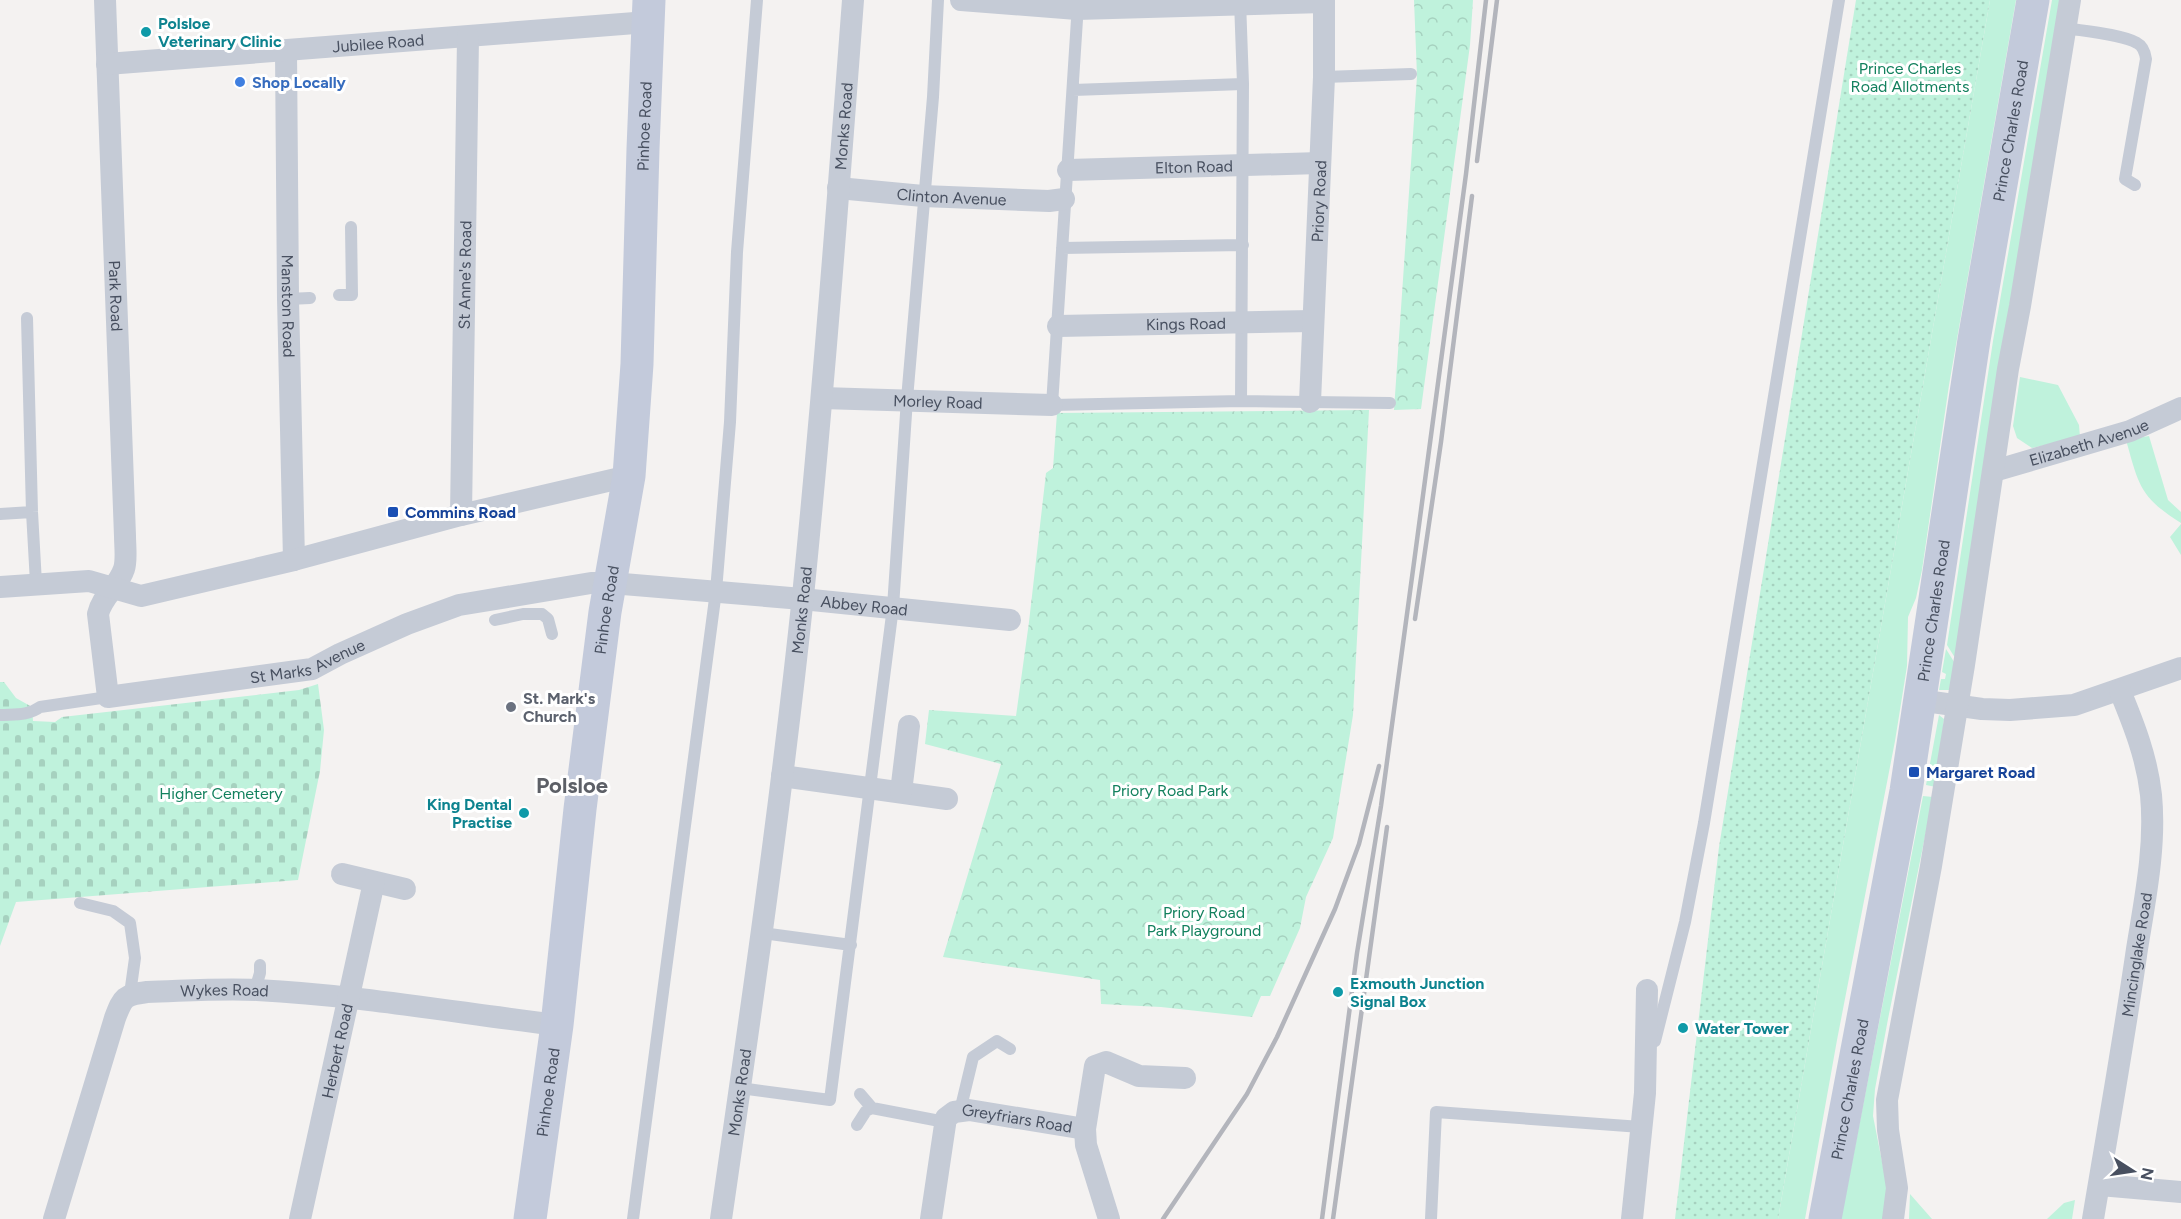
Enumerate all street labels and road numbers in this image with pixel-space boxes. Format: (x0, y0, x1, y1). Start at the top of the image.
street label: Jubilee Road (332, 30, 425, 56)
street label: Prince Charles Road (1989, 59, 2032, 203)
street label: Pinhoe Road (633, 81, 655, 171)
street label: Monks Road (831, 82, 856, 171)
street label: Elton Road (1155, 156, 1233, 177)
street label: Priory Road (1307, 160, 1330, 243)
street label: Clinton Avenue (896, 184, 1007, 209)
street label: St Anne's Road (454, 220, 475, 330)
street label: Manston Road (278, 254, 299, 358)
street label: Park Road (105, 260, 127, 332)
street label: Kings Road (1146, 313, 1226, 334)
street label: Morley Road (893, 391, 983, 412)
street label: Elizabeth Avenue (2027, 414, 2152, 470)
street label: Prince Charles Road (1913, 538, 1953, 683)
street label: Pinhoe Road (590, 564, 623, 655)
street label: Monks Road (787, 566, 815, 655)
street label: Abbey Road (820, 591, 909, 619)
street label: St Marks Avenue (249, 635, 368, 687)
street label: Mincinglake Road (2117, 891, 2156, 1018)
street label: Wykes Road (180, 980, 269, 1000)
street label: Herbert Road (317, 1002, 357, 1100)
street label: Prince Charles Road (1827, 1017, 1872, 1161)
street label: Pinhoe Road (532, 1046, 563, 1138)
street label: Monks Road (724, 1048, 755, 1137)
street label: Greyfriars Road (961, 1100, 1074, 1136)

